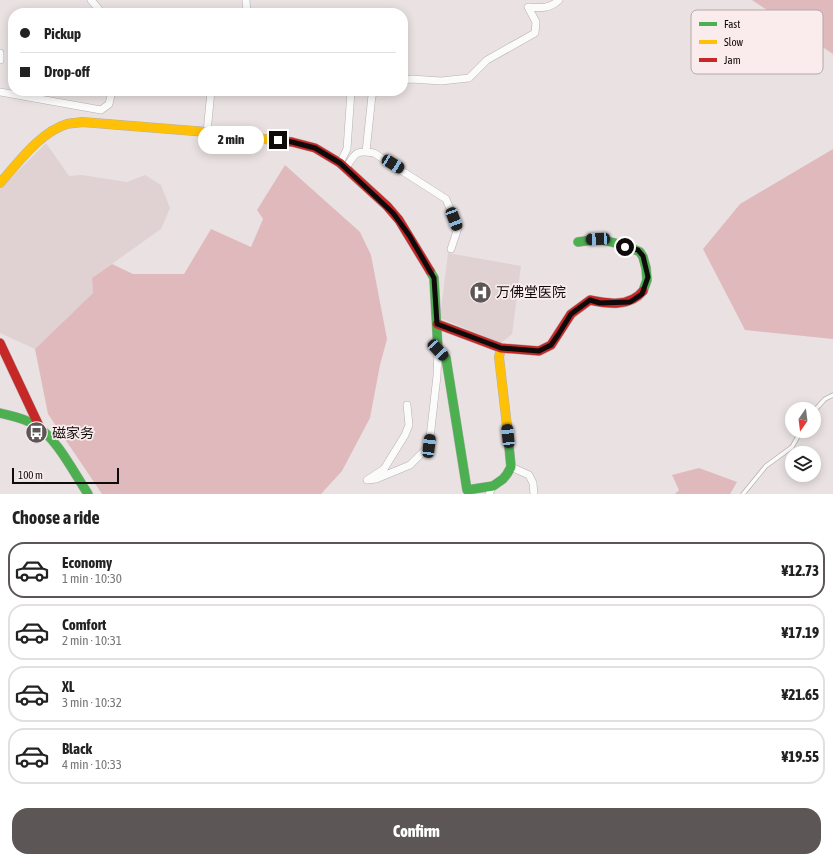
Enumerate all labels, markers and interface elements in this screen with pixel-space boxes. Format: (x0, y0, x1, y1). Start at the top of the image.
legend (691, 10, 823, 74)
text: Fast (724, 18, 740, 30)
text: Pickup (44, 25, 81, 42)
text: Slow (724, 36, 743, 48)
text: Jam (724, 54, 741, 66)
text: Drop-off (44, 63, 90, 80)
callout: 2 min (198, 126, 264, 154)
route end (269, 131, 287, 149)
text: 2 min (218, 132, 244, 147)
car (380, 153, 406, 175)
car (444, 206, 464, 232)
car (586, 232, 610, 246)
route start (616, 238, 634, 256)
hospital icon: 万佛堂医院 (467, 279, 493, 305)
place label: 万佛堂医院 (496, 284, 566, 300)
car (425, 337, 451, 363)
north arrow (785, 402, 821, 438)
map controls (785, 402, 821, 482)
bus stop icon: 磁家务 (24, 420, 50, 446)
car (501, 423, 515, 449)
place label: 磁家务 (52, 425, 94, 441)
car (422, 433, 436, 459)
button: layers (785, 446, 821, 482)
scale bar (12, 466, 119, 485)
text: 100 m (18, 469, 43, 481)
text: Choose a ride (12, 507, 100, 528)
icon: car (14, 552, 50, 588)
text: Economy (62, 554, 112, 571)
text: ¥12.73 (781, 562, 819, 579)
text: 1 min · 10:30 (62, 571, 122, 586)
icon: car (14, 614, 50, 650)
text: Comfort (62, 616, 106, 633)
text: ¥17.19 (781, 624, 819, 641)
text: 2 min · 10:31 (62, 633, 122, 648)
icon: car (14, 676, 50, 712)
text: XL (62, 678, 75, 695)
text: ¥21.65 (781, 686, 819, 703)
text: 3 min · 10:32 (62, 695, 122, 710)
icon: car (14, 738, 50, 774)
text: Black (62, 740, 92, 757)
text: ¥19.55 (781, 748, 819, 765)
text: 4 min · 10:33 (62, 757, 122, 772)
button: Confirm (12, 808, 821, 854)

